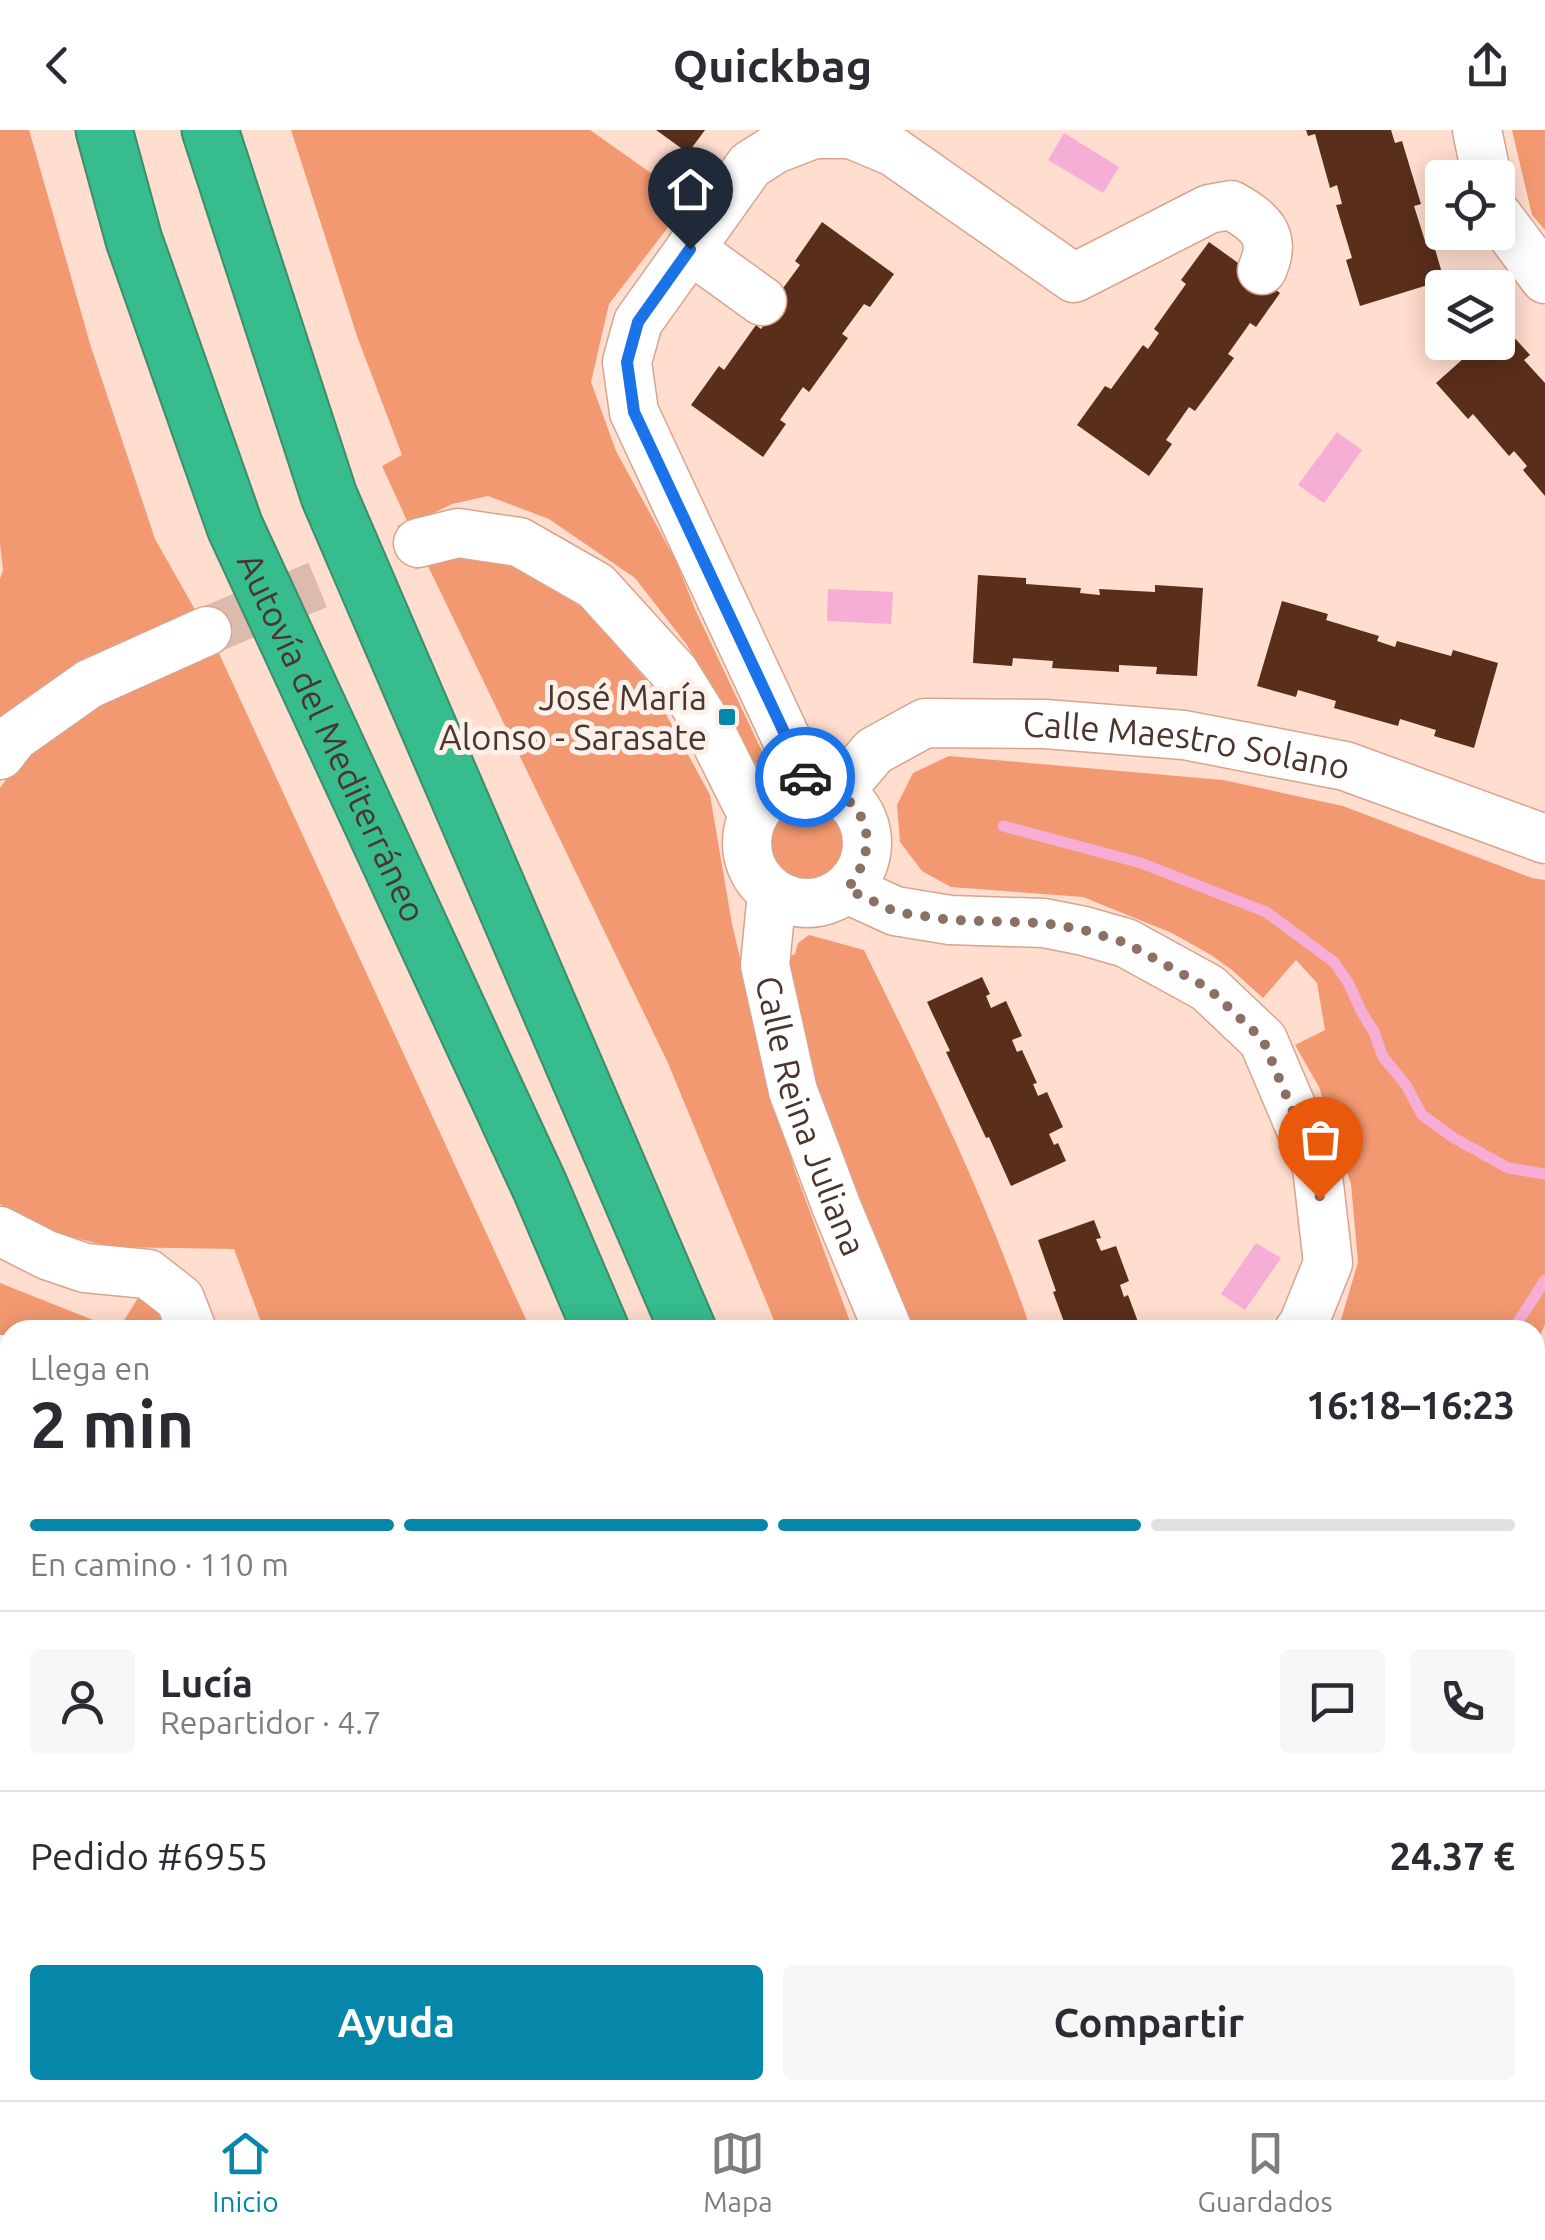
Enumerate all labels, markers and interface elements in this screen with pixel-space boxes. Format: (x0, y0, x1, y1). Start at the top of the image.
icon: back (30, 38, 85, 93)
icon: share (1460, 38, 1515, 93)
text: Quickbag (673, 40, 872, 91)
pin (648, 147, 733, 250)
map controls (1425, 160, 1515, 360)
button: locate (1425, 160, 1515, 250)
icon: home (663, 162, 718, 217)
button: layers (1425, 270, 1515, 360)
street label: Autovía del Mediterráneo (230, 547, 435, 928)
place label: José María Alonso - Sarasate (439, 677, 707, 757)
street label: Calle Maestro Solano (1023, 704, 1353, 787)
marker: José María Alonso - Sarasate (716, 706, 738, 728)
courier (755, 727, 855, 827)
icon: car (778, 750, 833, 805)
street label: Calle Reina Juliana (748, 972, 875, 1261)
pin (1278, 1097, 1363, 1200)
icon: bag (1293, 1112, 1348, 1167)
text: Llega en (30, 1350, 150, 1386)
text: 16:18–16:23 (1306, 1384, 1515, 1426)
text: 2 min (30, 1387, 194, 1460)
text: En camino · 110 m (30, 1546, 289, 1582)
button: person (30, 1649, 135, 1754)
button: chat (1280, 1649, 1385, 1754)
button: phone (1410, 1649, 1515, 1754)
text: Lucía (160, 1662, 253, 1704)
text: Repartidor · 4.7 (160, 1704, 381, 1740)
text: Pedido #6955 (30, 1835, 268, 1877)
text: 24.37 € (1389, 1835, 1515, 1877)
button: Ayuda (30, 1965, 763, 2080)
button: Compartir (783, 1965, 1515, 2080)
tab: Inicio (212, 2126, 279, 2217)
tab: Mapa (703, 2126, 773, 2217)
tab: Guardados (1197, 2126, 1333, 2217)

